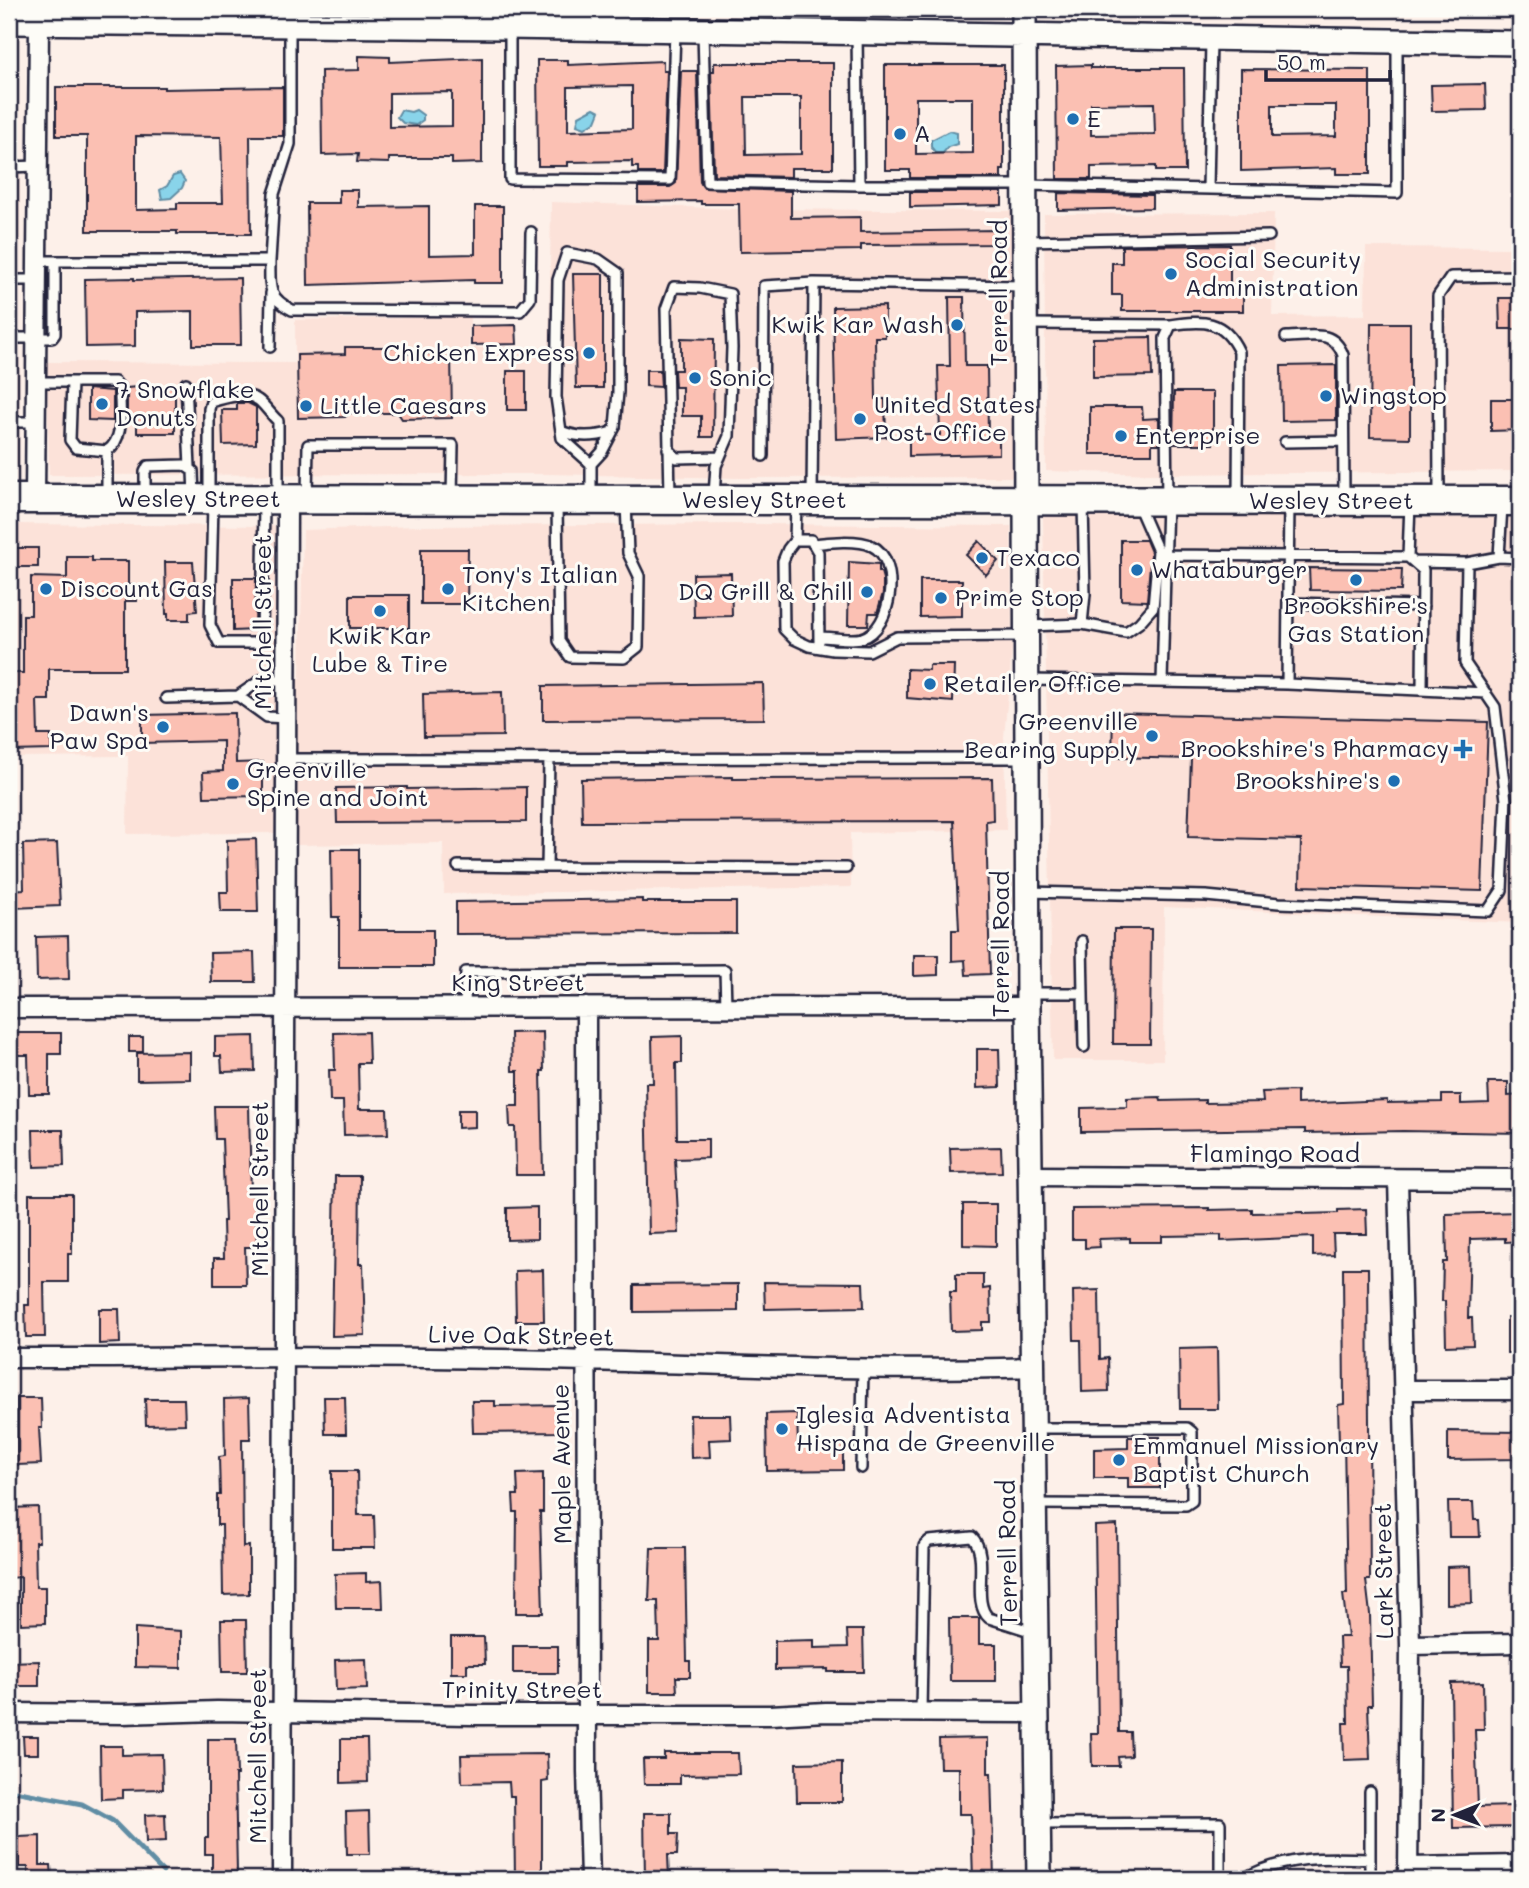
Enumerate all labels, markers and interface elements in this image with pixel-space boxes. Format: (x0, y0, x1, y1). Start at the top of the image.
scale bar (1266, 38, 1391, 82)
text: 50 m (1277, 48, 1326, 75)
place label: E (1087, 102, 1101, 133)
marker: E (1065, 111, 1081, 127)
place label: A (914, 117, 931, 148)
marker: A (892, 126, 908, 142)
street label: Terrell Road (982, 220, 1013, 366)
place label: Social Security Administration (1185, 243, 1361, 302)
marker: Social Security Administration (1163, 266, 1179, 282)
place label: Kwik Kar Wash (772, 308, 943, 339)
marker: Kwik Kar Wash (949, 317, 965, 333)
place label: Chicken Express (383, 336, 575, 367)
marker: Chicken Express (581, 345, 597, 361)
place label: Sonic (709, 361, 772, 392)
marker: Sonic (687, 370, 703, 386)
place label: 7 Snowflake Donuts (116, 373, 255, 432)
place label: Wingstop (1340, 379, 1447, 410)
place label: United States Post Office (874, 388, 1035, 447)
marker: Wingstop (1318, 388, 1334, 404)
place label: Little Caesars (320, 389, 487, 420)
marker: 7 Snowflake Donuts (94, 396, 110, 412)
marker: Little Caesars (298, 398, 314, 414)
marker: United States Post Office (852, 411, 868, 427)
place label: Enterprise (1135, 419, 1260, 450)
marker: Enterprise (1113, 428, 1129, 444)
street label: Wesley Street (115, 482, 281, 513)
street label: Wesley Street (681, 483, 847, 514)
street label: Wesley Street (1248, 484, 1414, 515)
street label: Mitchell Street (246, 534, 277, 710)
place label: Texaco (996, 541, 1080, 572)
marker: Texaco (974, 550, 990, 566)
place label: Whataburger (1151, 553, 1307, 584)
place label: Tony's Italian Kitchen (462, 558, 618, 617)
marker: Whataburger (1129, 562, 1145, 578)
place label: Discount Gas (60, 572, 213, 603)
marker: Brookshire's Gas Station (1348, 572, 1364, 588)
place label: DQ Grill & Chill (678, 575, 853, 606)
marker: Discount Gas (38, 581, 54, 597)
marker: Tony's Italian Kitchen (440, 581, 456, 597)
place label: Prime Stop (955, 581, 1084, 612)
marker: DQ Grill & Chill (859, 584, 875, 600)
place label: Brookshire's Gas Station (1284, 589, 1428, 648)
marker: Prime Stop (933, 590, 949, 606)
marker: Kwik Kar Lube & Tire (372, 603, 388, 619)
place label: Kwik Kar Lube & Tire (312, 619, 448, 678)
place label: Retailer Office (944, 667, 1122, 698)
marker: Retailer Office (922, 676, 938, 692)
place label: Dawn's Paw Spa (50, 696, 149, 755)
place label: Greenville Bearing Supply (964, 705, 1138, 764)
marker: Dawn's Paw Spa (155, 719, 171, 735)
marker: Greenville Bearing Supply (1144, 728, 1160, 744)
place label: Brookshire's Pharmacy (1181, 732, 1449, 763)
marker: Brookshire's Pharmacy (1455, 741, 1471, 757)
place label: Greenville Spine and Joint (247, 753, 428, 812)
place label: Brookshire's (1235, 764, 1380, 795)
marker: Brookshire's (1386, 773, 1402, 789)
marker: Greenville Spine and Joint (225, 776, 241, 792)
street label: Terrell Road (984, 871, 1015, 1017)
street label: King Street (451, 966, 585, 997)
street label: Mitchell Street (243, 1101, 274, 1277)
street label: Flamingo Road (1190, 1137, 1360, 1168)
street label: Live Oak Street (428, 1317, 614, 1352)
street label: Maple Avenue (544, 1384, 577, 1545)
place label: Iglesia Adventista Hispana de Greenville (796, 1398, 1055, 1457)
marker: Iglesia Adventista Hispana de Greenville (774, 1421, 790, 1437)
place label: Emmanuel Missionary Baptist Church (1133, 1429, 1379, 1488)
marker: Emmanuel Missionary Baptist Church (1111, 1452, 1127, 1468)
street label: Terrell Road (990, 1479, 1023, 1627)
street label: Lark Street (1366, 1503, 1399, 1640)
street label: Mitchell Street (241, 1668, 272, 1844)
street label: Trinity Street (442, 1673, 602, 1704)
north arrow (1420, 1780, 1490, 1850)
text: N (1425, 1808, 1450, 1823)

